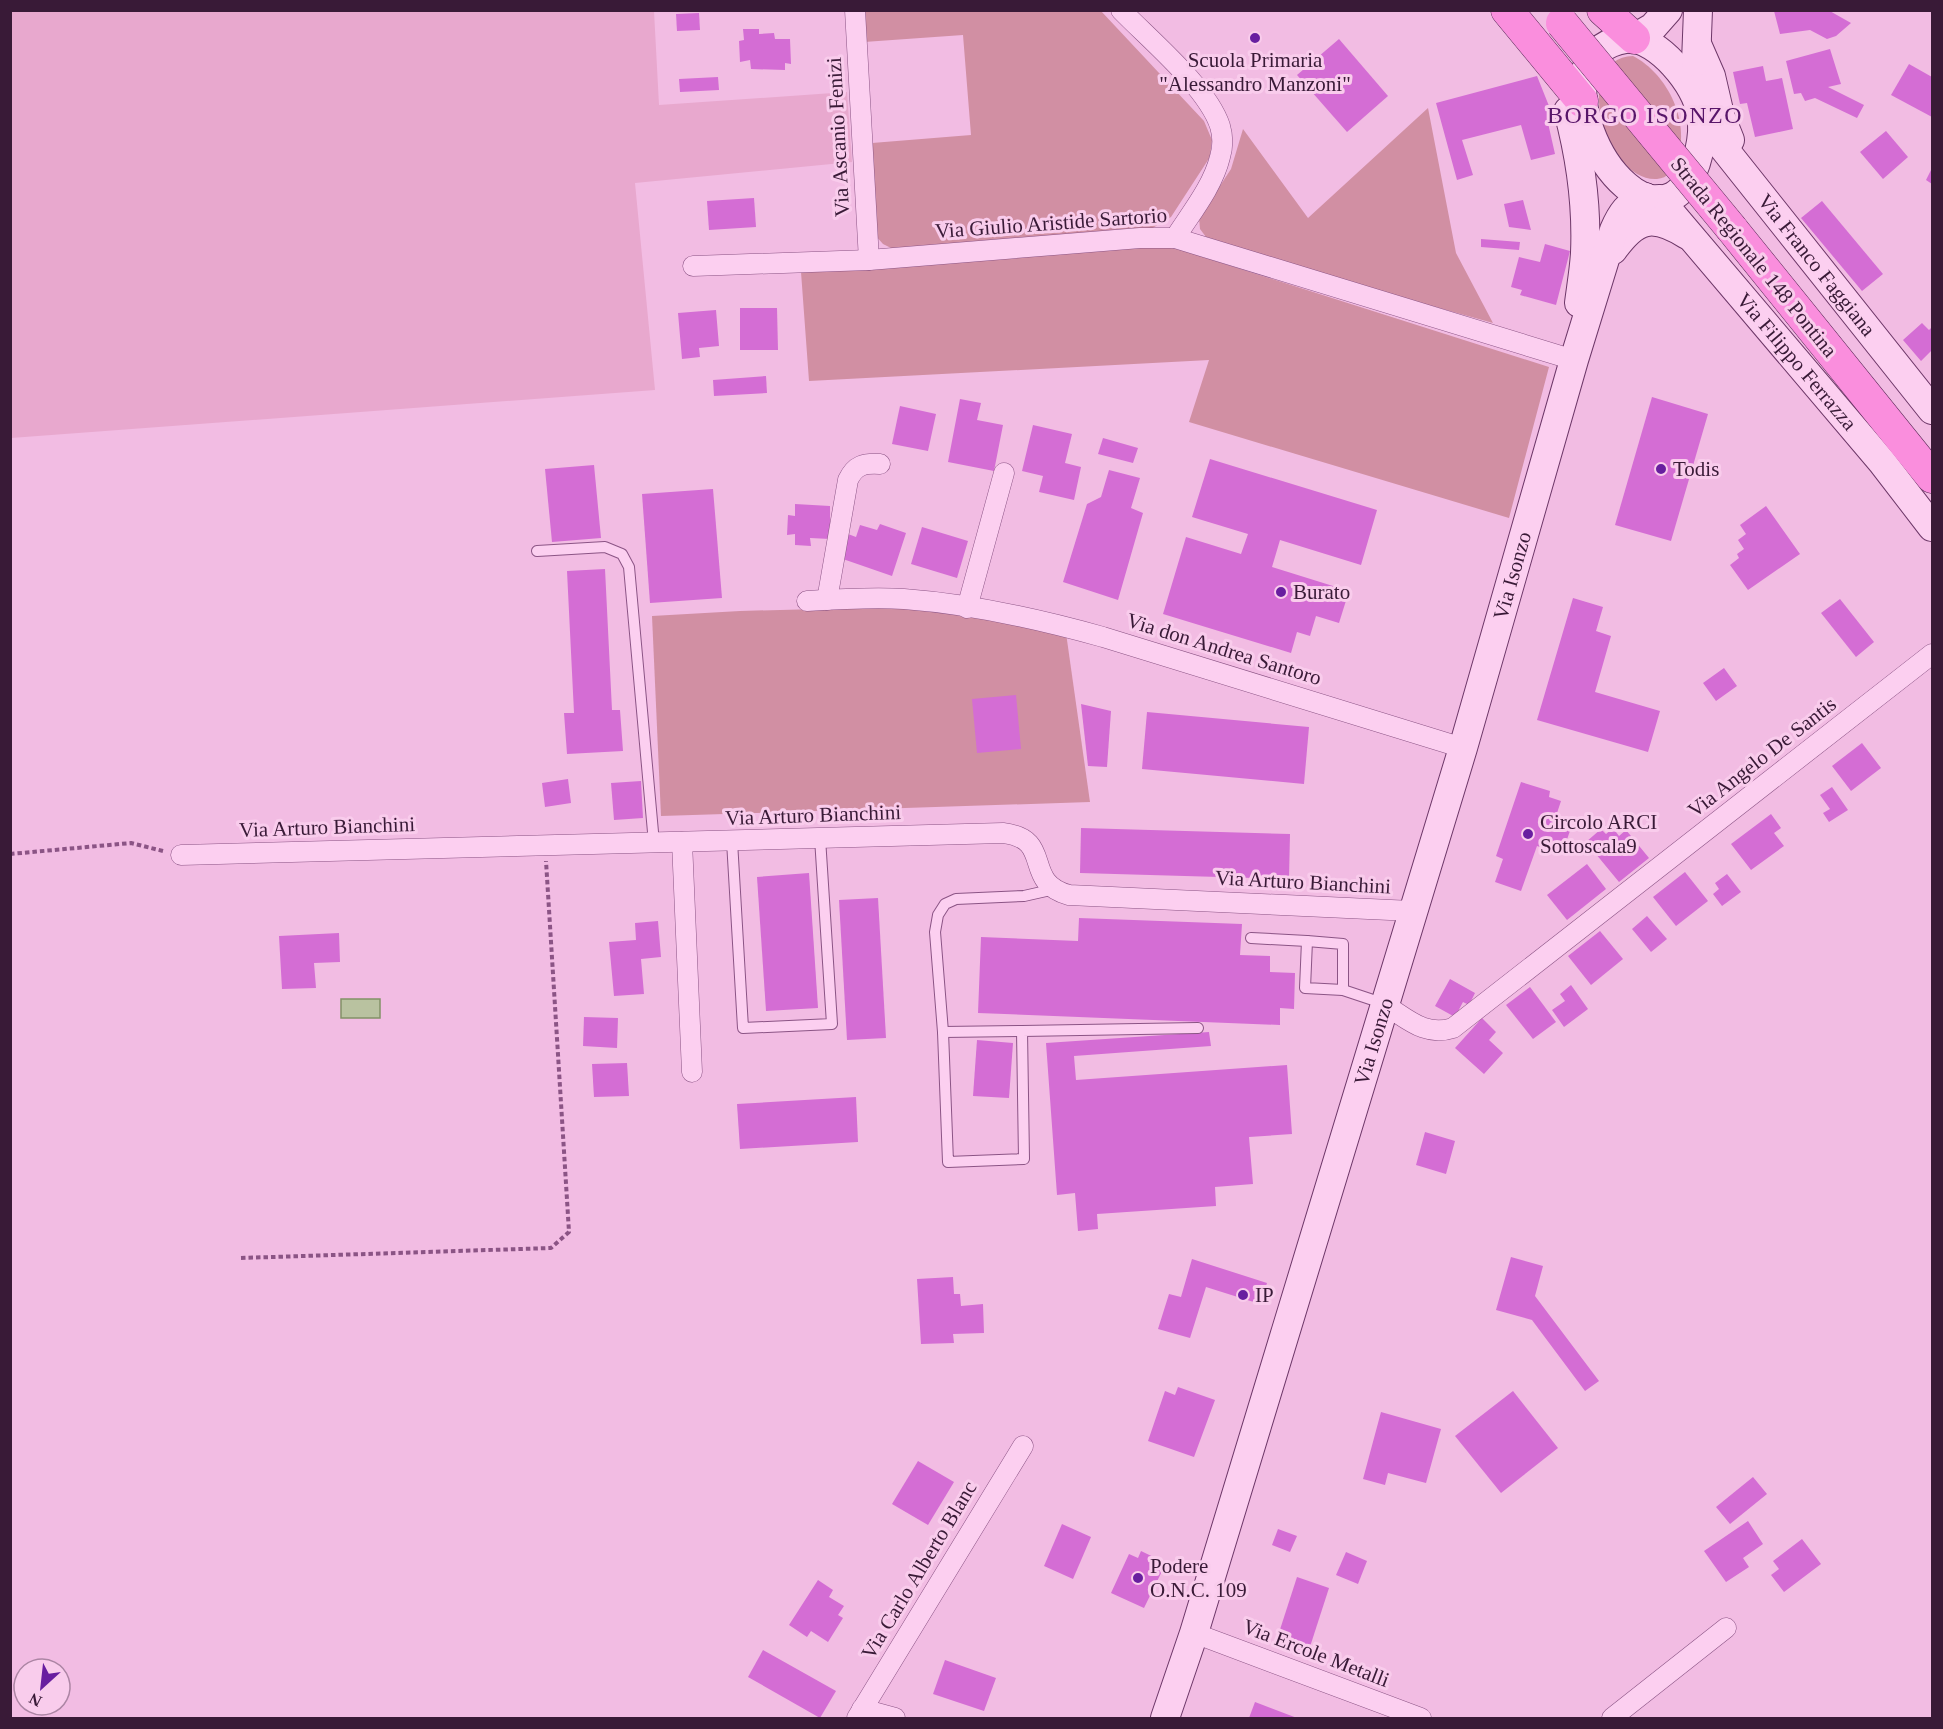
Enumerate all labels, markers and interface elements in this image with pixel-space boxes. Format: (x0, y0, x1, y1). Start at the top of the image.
marker: Scuola Primaria "Alessandro Manzoni" (1248, 31, 1262, 45)
place label: Scuola Primaria "Alessandro Manzoni" (1159, 48, 1351, 96)
street label: Via Ascanio Fenizi (822, 56, 854, 217)
district label: BORGO ISONZO (1547, 102, 1743, 128)
street label: Strada Regionale 148 Pontina (1666, 152, 1842, 362)
street label: Via Franco Faggiana (1753, 189, 1881, 341)
street label: Via Giulio Aristide Sartorio (934, 203, 1168, 243)
street label: Via Filippo Ferrazza (1732, 288, 1862, 436)
place label: Todis (1673, 457, 1719, 481)
marker: Todis (1654, 462, 1668, 476)
street label: Via Isonzo (1488, 529, 1536, 622)
place label: Burato (1293, 580, 1350, 604)
marker: Burato (1274, 585, 1288, 599)
street label: Via don Andrea Santoro (1124, 608, 1324, 690)
street label: Via Angelo De Santis (1683, 692, 1841, 822)
street label: Via Arturo Bianchini (725, 800, 902, 830)
place label: Circolo ARCI Sottoscala9 (1540, 810, 1657, 858)
street label: Via Arturo Bianchini (239, 812, 416, 842)
marker: Circolo ARCI Sottoscala9 (1521, 827, 1535, 841)
street label: Via Arturo Bianchini (1214, 865, 1392, 899)
street label: Via Isonzo (1349, 995, 1398, 1088)
place label: IP (1255, 1283, 1274, 1307)
marker: IP (1236, 1288, 1250, 1302)
street label: Via Carlo Alberto Blanc (856, 1477, 982, 1663)
place label: Podere O.N.C. 109 (1150, 1554, 1247, 1602)
marker: Podere O.N.C. 109 (1131, 1571, 1145, 1585)
street label: Via Ercole Metalli (1239, 1614, 1393, 1692)
north arrow (12, 1657, 72, 1717)
text: N (26, 1690, 44, 1710)

